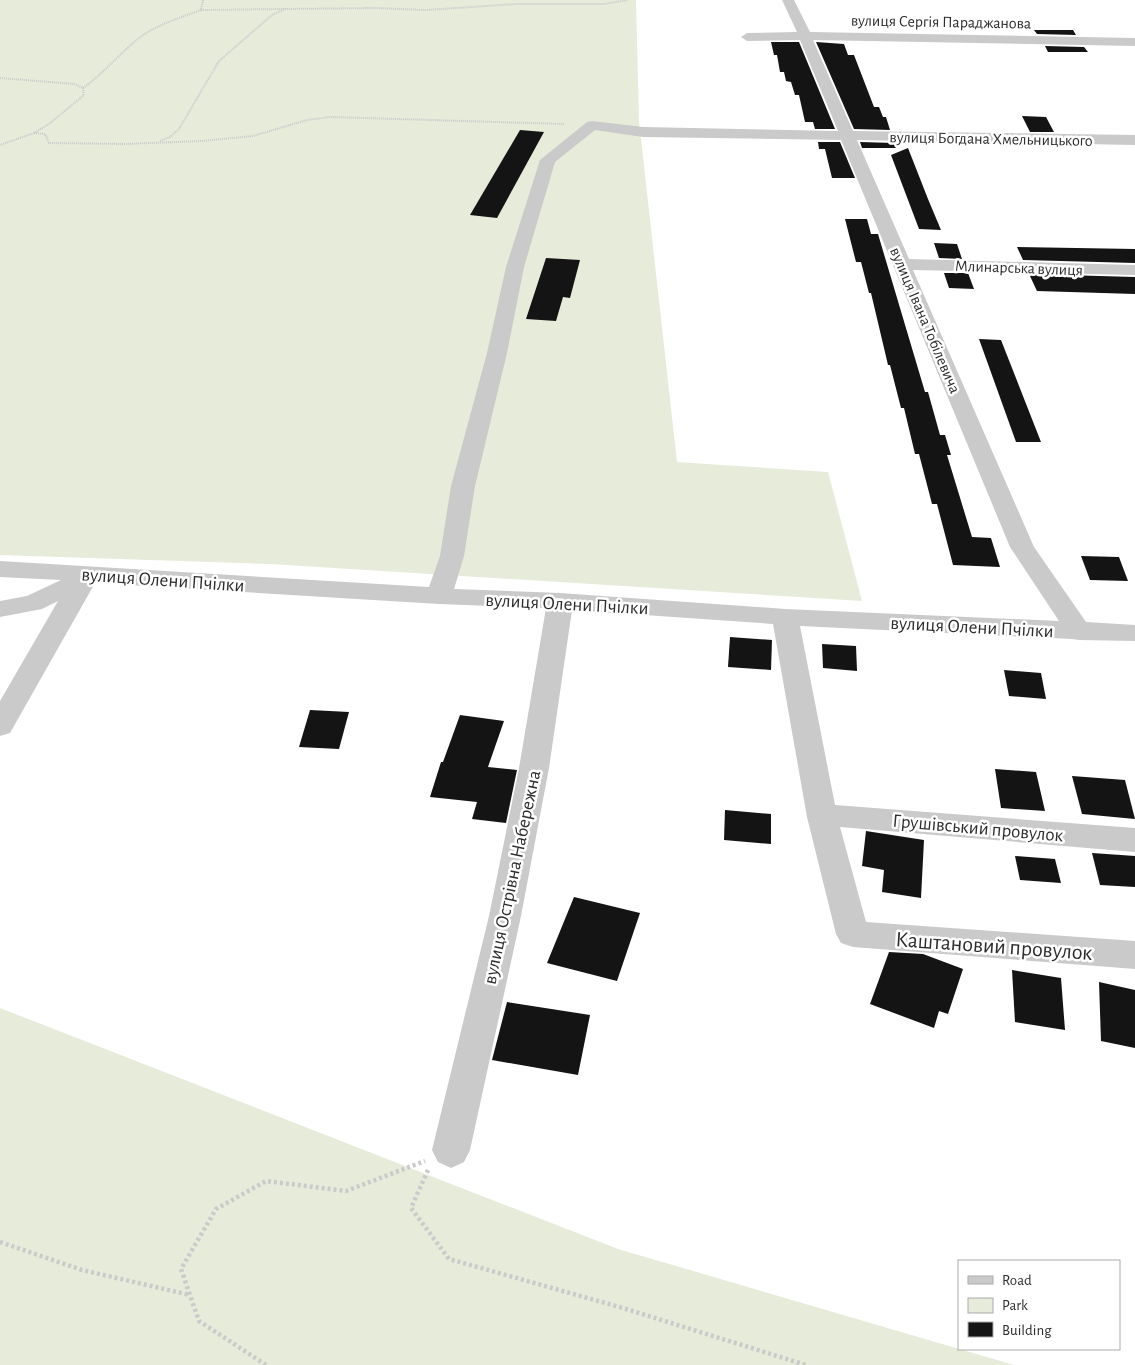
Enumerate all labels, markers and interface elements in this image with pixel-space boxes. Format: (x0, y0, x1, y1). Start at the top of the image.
street label: вулиця Сергія Параджанова (851, 12, 1031, 33)
street label: вулиця Богдана Хмельницького (889, 129, 1093, 150)
street label: вулиця Івана Тобілевича (886, 245, 963, 396)
street label: Млинарська вулиця (955, 258, 1083, 279)
street label: вулиця Олени Пчілки (81, 565, 245, 596)
street label: вулиця Олени Пчілки (485, 591, 649, 618)
street label: вулиця Олени Пчілки (890, 614, 1054, 641)
street label: вулиця Острівна Набережна (480, 768, 545, 986)
street label: Грушівський провулок (892, 812, 1064, 845)
street label: Каштановий провулок (895, 928, 1093, 964)
legend (958, 1260, 1120, 1350)
text: Road (1002, 1273, 1032, 1288)
text: Park (1002, 1298, 1028, 1313)
text: Building (1002, 1323, 1052, 1338)

